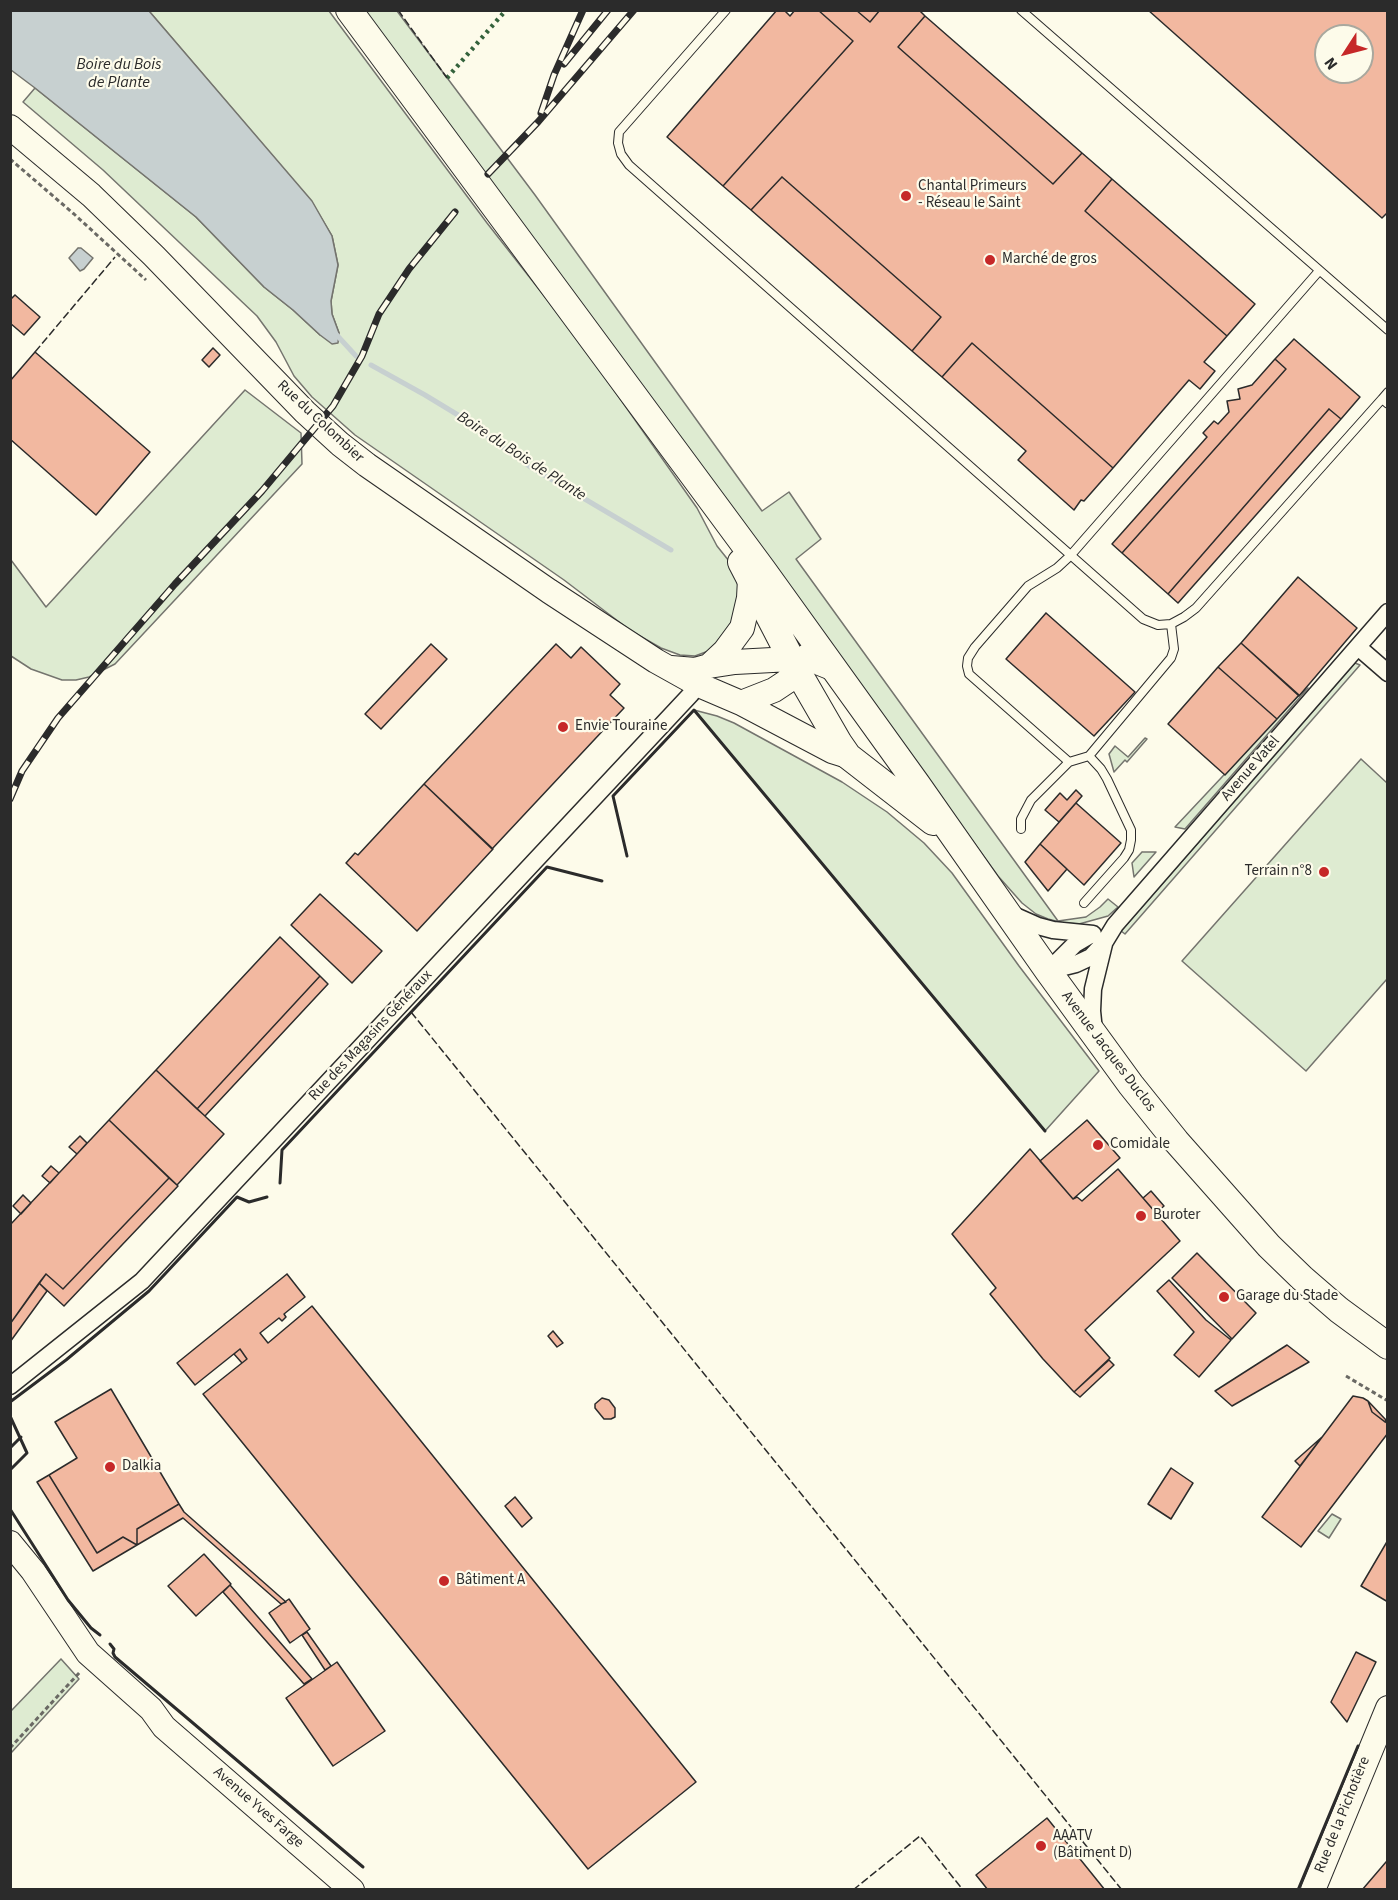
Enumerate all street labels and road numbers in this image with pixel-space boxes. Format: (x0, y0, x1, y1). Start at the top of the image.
street label: Rue du Colombier (273, 377, 367, 467)
street label: Avenue Vatel (1218, 733, 1284, 805)
street label: Rue des Magasins Généraux (306, 967, 436, 1105)
street label: Avenue Jacques Duclos (1057, 988, 1159, 1116)
street label: Rue de la Pichotière (1311, 1754, 1375, 1876)
street label: Avenue Yves Farge (209, 1764, 307, 1852)

